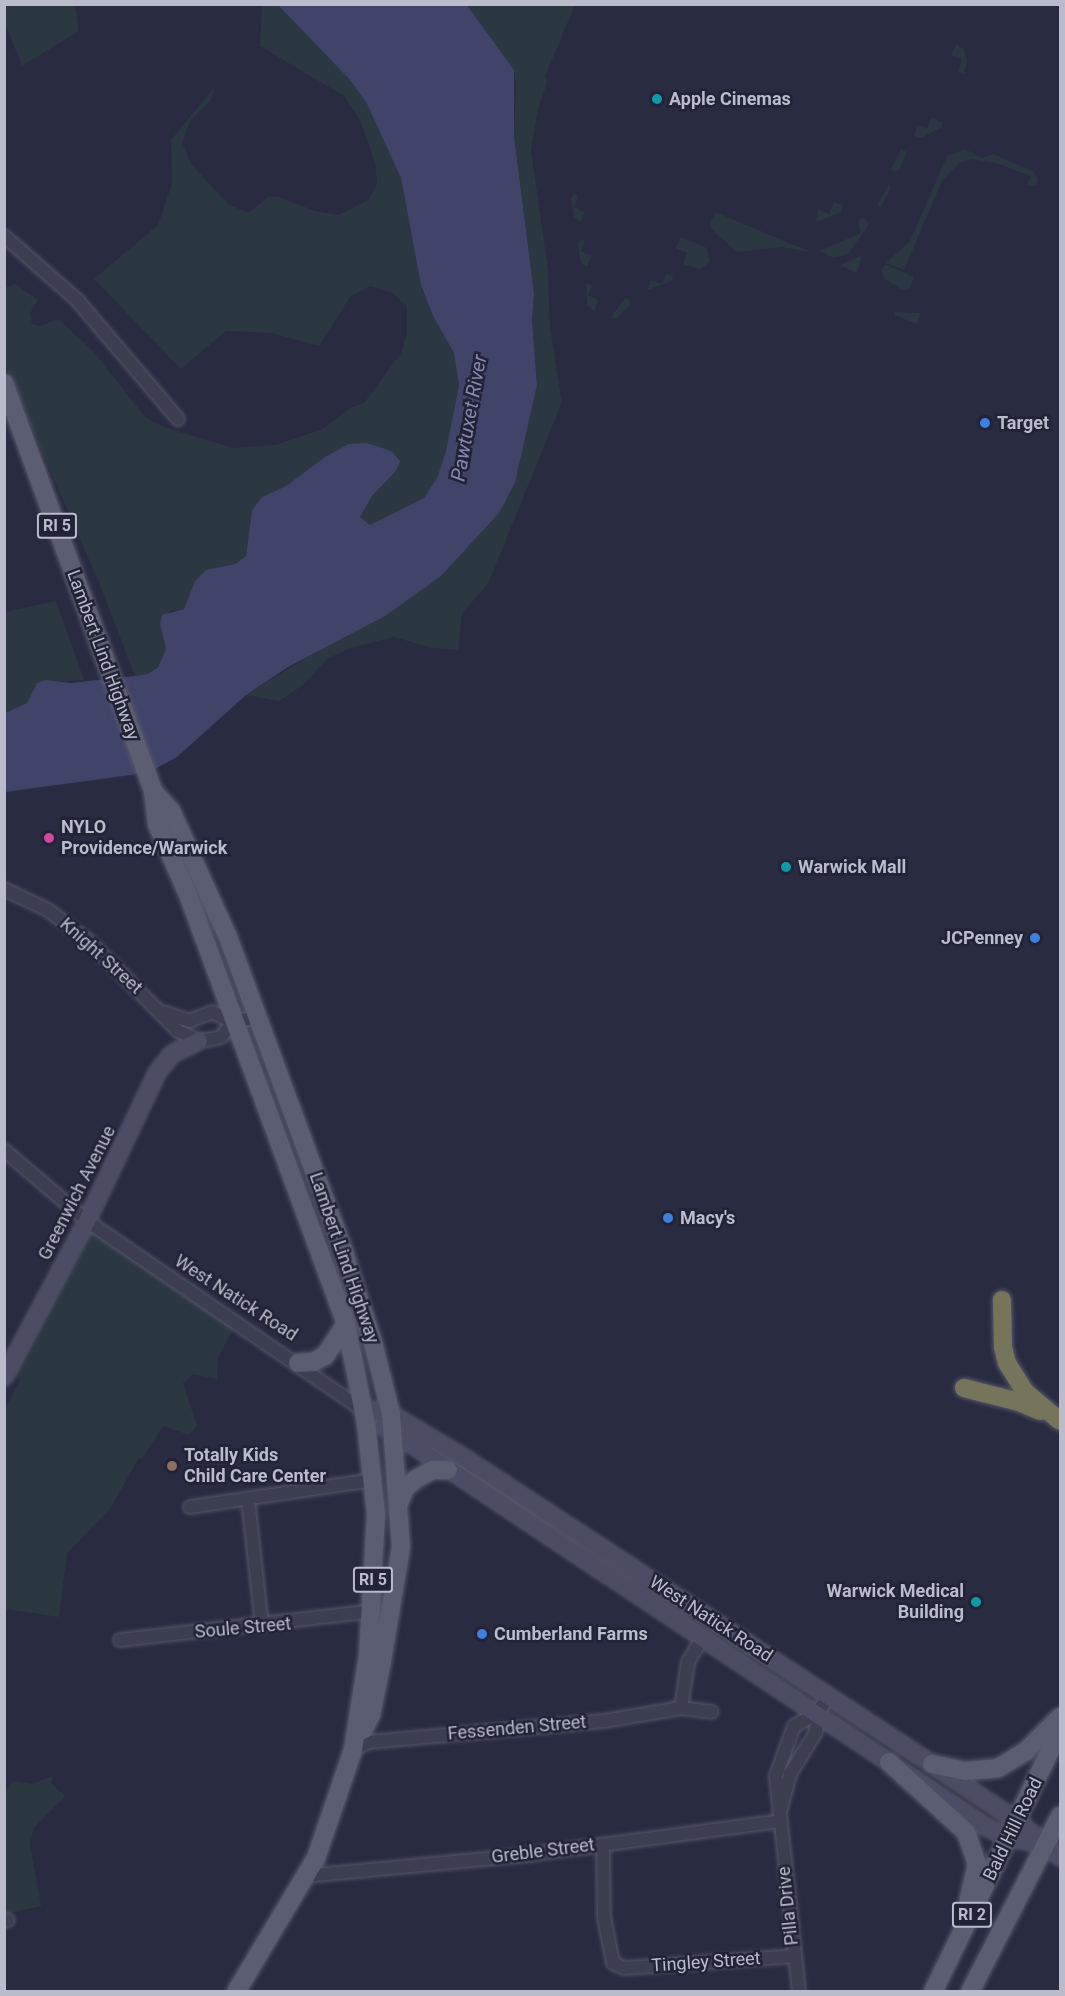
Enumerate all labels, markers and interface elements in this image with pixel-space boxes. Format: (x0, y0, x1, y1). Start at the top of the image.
place label: Apple Cinemas (669, 88, 791, 110)
marker: Apple Cinemas (650, 92, 664, 106)
water label: Pawtuxet River (446, 353, 492, 483)
place label: Target (997, 412, 1049, 434)
marker: Target (978, 416, 992, 430)
road number: RI 5 (36, 513, 78, 539)
street label: Lambert Lind Highway (62, 567, 144, 743)
place label: NYLO Providence/Warwick (61, 817, 227, 860)
marker: NYLO Providence/Warwick (42, 831, 56, 845)
place label: Warwick Mall (798, 856, 906, 878)
marker: Warwick Mall (779, 860, 793, 874)
street label: Knight Street (55, 913, 147, 999)
place label: JCPenney (941, 927, 1023, 949)
marker: JCPenney (1028, 931, 1042, 945)
street label: Greenwich Avenue (34, 1122, 120, 1264)
street label: Lambert Lind Highway (305, 1170, 383, 1346)
place label: Macy's (680, 1207, 735, 1229)
marker: Macy's (661, 1211, 675, 1225)
street label: West Natick Road (171, 1250, 301, 1346)
place label: Totally Kids Child Care Center (184, 1445, 326, 1488)
marker: Totally Kids Child Care Center (165, 1459, 179, 1473)
road number: RI 5 (352, 1567, 394, 1593)
street label: West Natick Road (646, 1571, 776, 1667)
place label: Warwick Medical Building (827, 1581, 964, 1624)
marker: Warwick Medical Building (969, 1595, 983, 1609)
street label: Soule Street (194, 1613, 292, 1643)
place label: Cumberland Farms (494, 1623, 648, 1645)
marker: Cumberland Farms (475, 1627, 489, 1641)
street label: Fessenden Street (447, 1711, 587, 1745)
street label: Bald Hill Road (979, 1774, 1047, 1884)
street label: Greble Street (490, 1834, 596, 1868)
street label: Pilla Drive (773, 1865, 803, 1947)
road number: RI 2 (951, 1902, 993, 1928)
street label: Tingley Street (651, 1947, 761, 1977)

